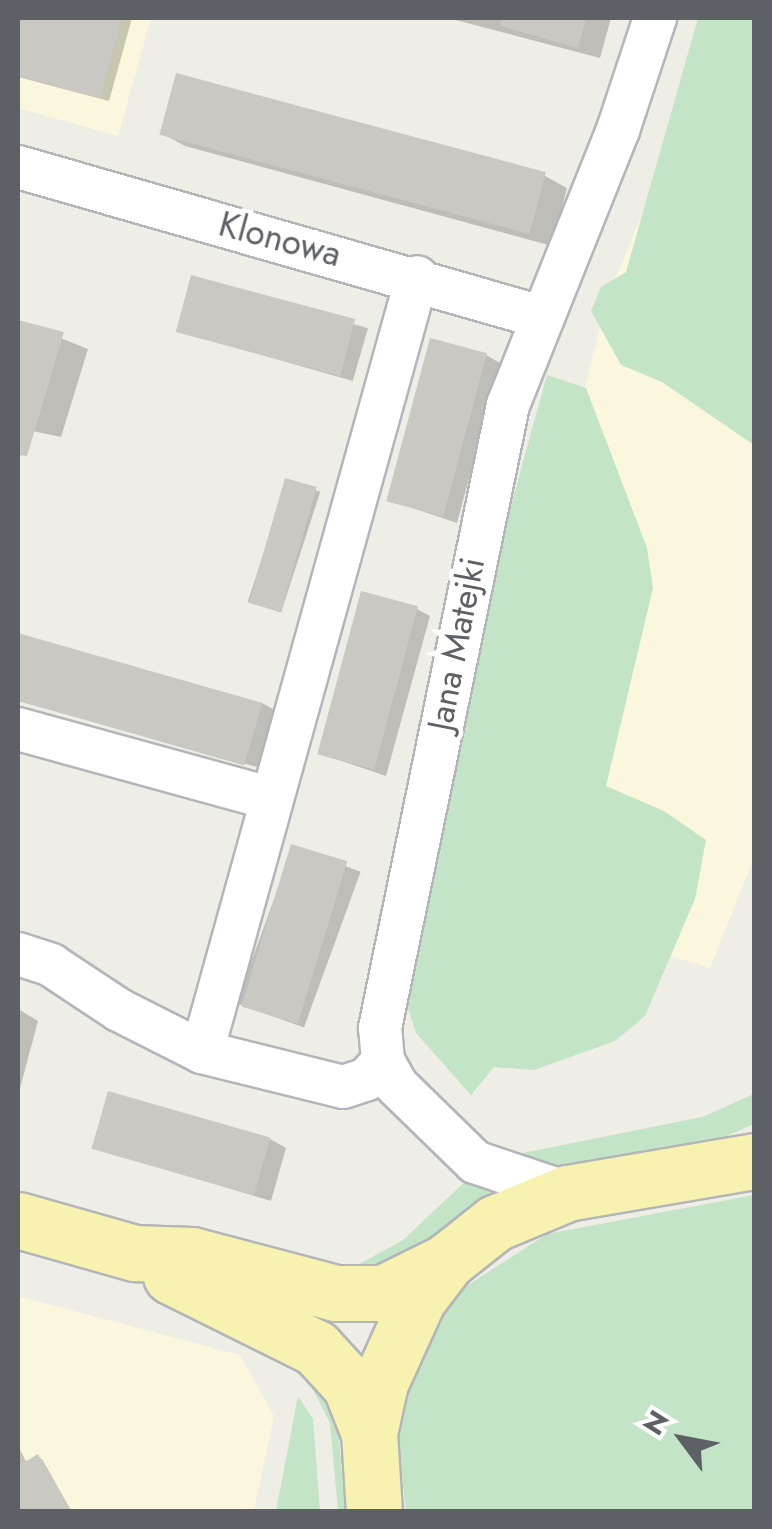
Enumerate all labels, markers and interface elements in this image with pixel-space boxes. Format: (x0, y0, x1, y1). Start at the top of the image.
street label: Klonowa (214, 203, 346, 275)
street label: Jana Matejki (419, 554, 493, 734)
north arrow (632, 1389, 732, 1489)
text: N (633, 1403, 679, 1443)

